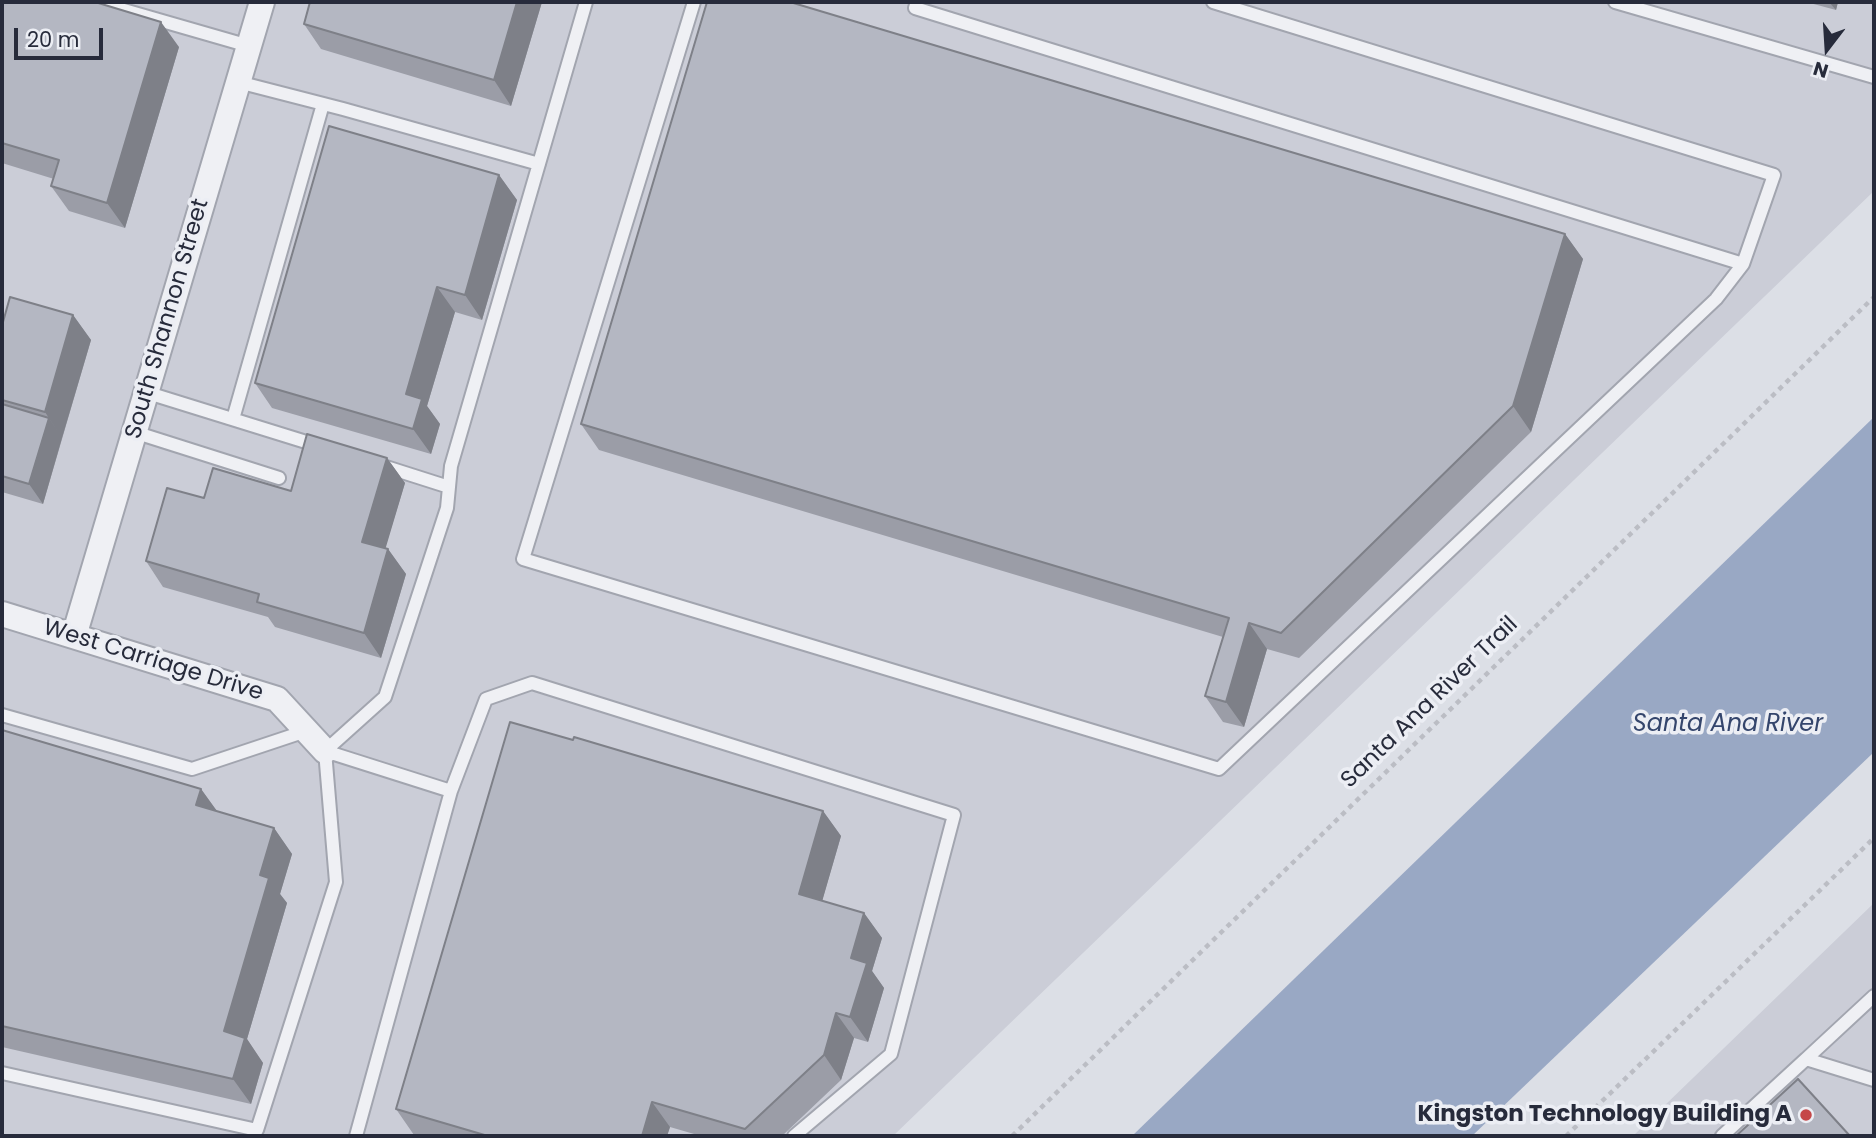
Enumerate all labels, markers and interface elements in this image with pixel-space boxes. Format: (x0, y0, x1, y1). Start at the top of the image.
scale bar (18, 14, 107, 58)
north arrow (1792, 14, 1862, 84)
text: 20 m (27, 25, 80, 54)
text: N (1810, 55, 1832, 85)
street label: South Shannon Street (121, 196, 215, 442)
street label: Santa Ana River Trail (1336, 611, 1524, 795)
street label: West Carriage Drive (40, 614, 266, 708)
water label: Santa Ana River (1633, 711, 1823, 739)
place label: Kingston Technology Building A (1417, 1101, 1792, 1129)
marker: Kingston Technology Building A (1798, 1107, 1814, 1123)

